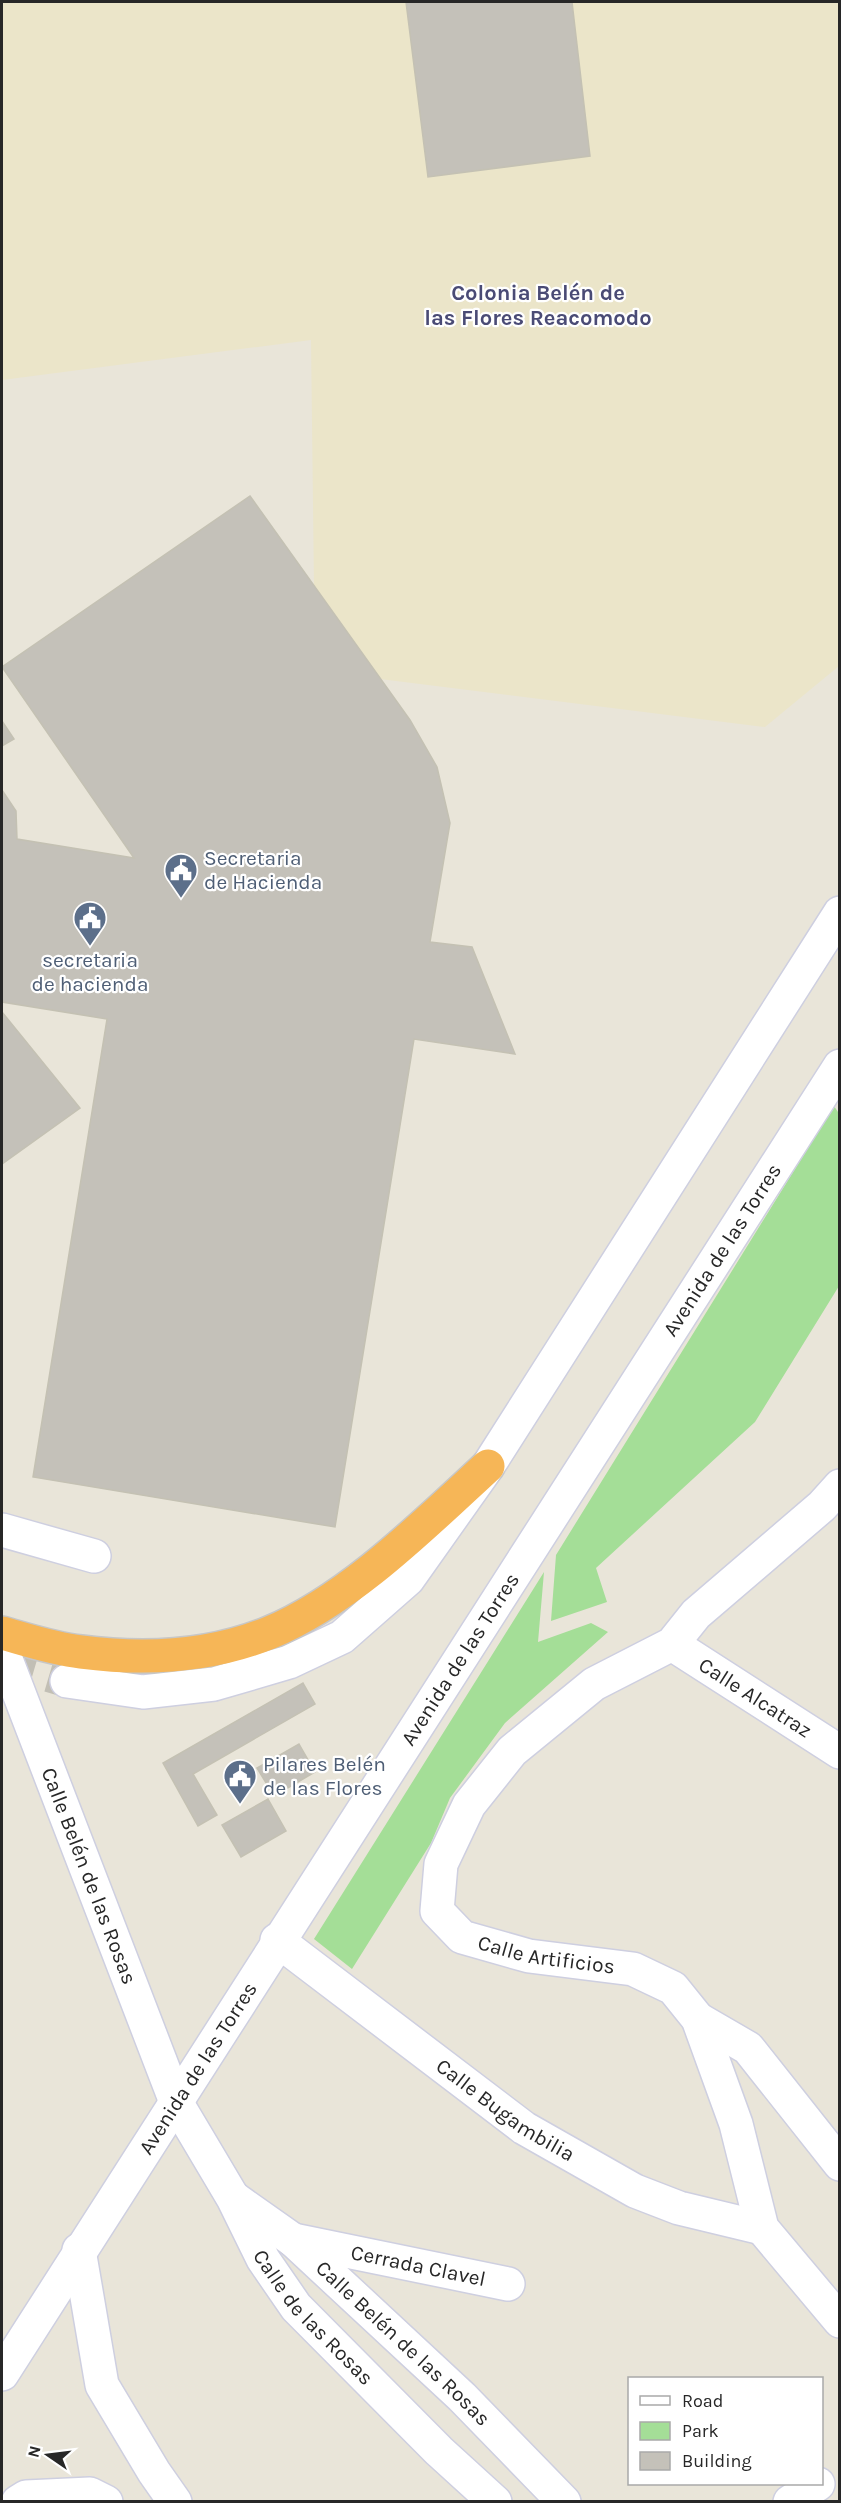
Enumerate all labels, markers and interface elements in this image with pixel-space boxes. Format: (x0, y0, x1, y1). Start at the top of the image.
district label: Colonia Belén de las Flores Reacomodo (424, 280, 652, 331)
place label: Secretaria de Hacienda (204, 846, 322, 894)
public building icon: Secretaria de Hacienda (163, 852, 199, 899)
public building icon: secretaria de hacienda (72, 900, 108, 947)
place label: secretaria de hacienda (31, 948, 149, 996)
street label: Avenida de las Torres (658, 1159, 786, 1341)
street label: Avenida de las Torres (396, 1568, 524, 1750)
street label: Calle Alcatraz (694, 1652, 816, 1743)
place label: Pilares Belén de las Flores (263, 1752, 386, 1800)
public building icon: Pilares Belén de las Flores (222, 1758, 258, 1805)
street label: Calle Belén de las Rosas (37, 1764, 142, 1988)
street label: Calle Artificios (475, 1930, 616, 1979)
street label: Avenida de las Torres (134, 1978, 262, 2159)
street label: Calle Bugambilia (432, 2054, 579, 2166)
street label: Cerrada Clavel (349, 2240, 488, 2291)
street label: Calle de las Rosas (248, 2246, 378, 2390)
street label: Calle Belén de las Rosas (311, 2256, 495, 2431)
legend (628, 2377, 823, 2485)
text: Road (682, 2390, 723, 2412)
text: Park (682, 2420, 719, 2442)
north arrow (18, 2425, 78, 2485)
text: N (23, 2444, 45, 2459)
text: Building (682, 2450, 752, 2472)

